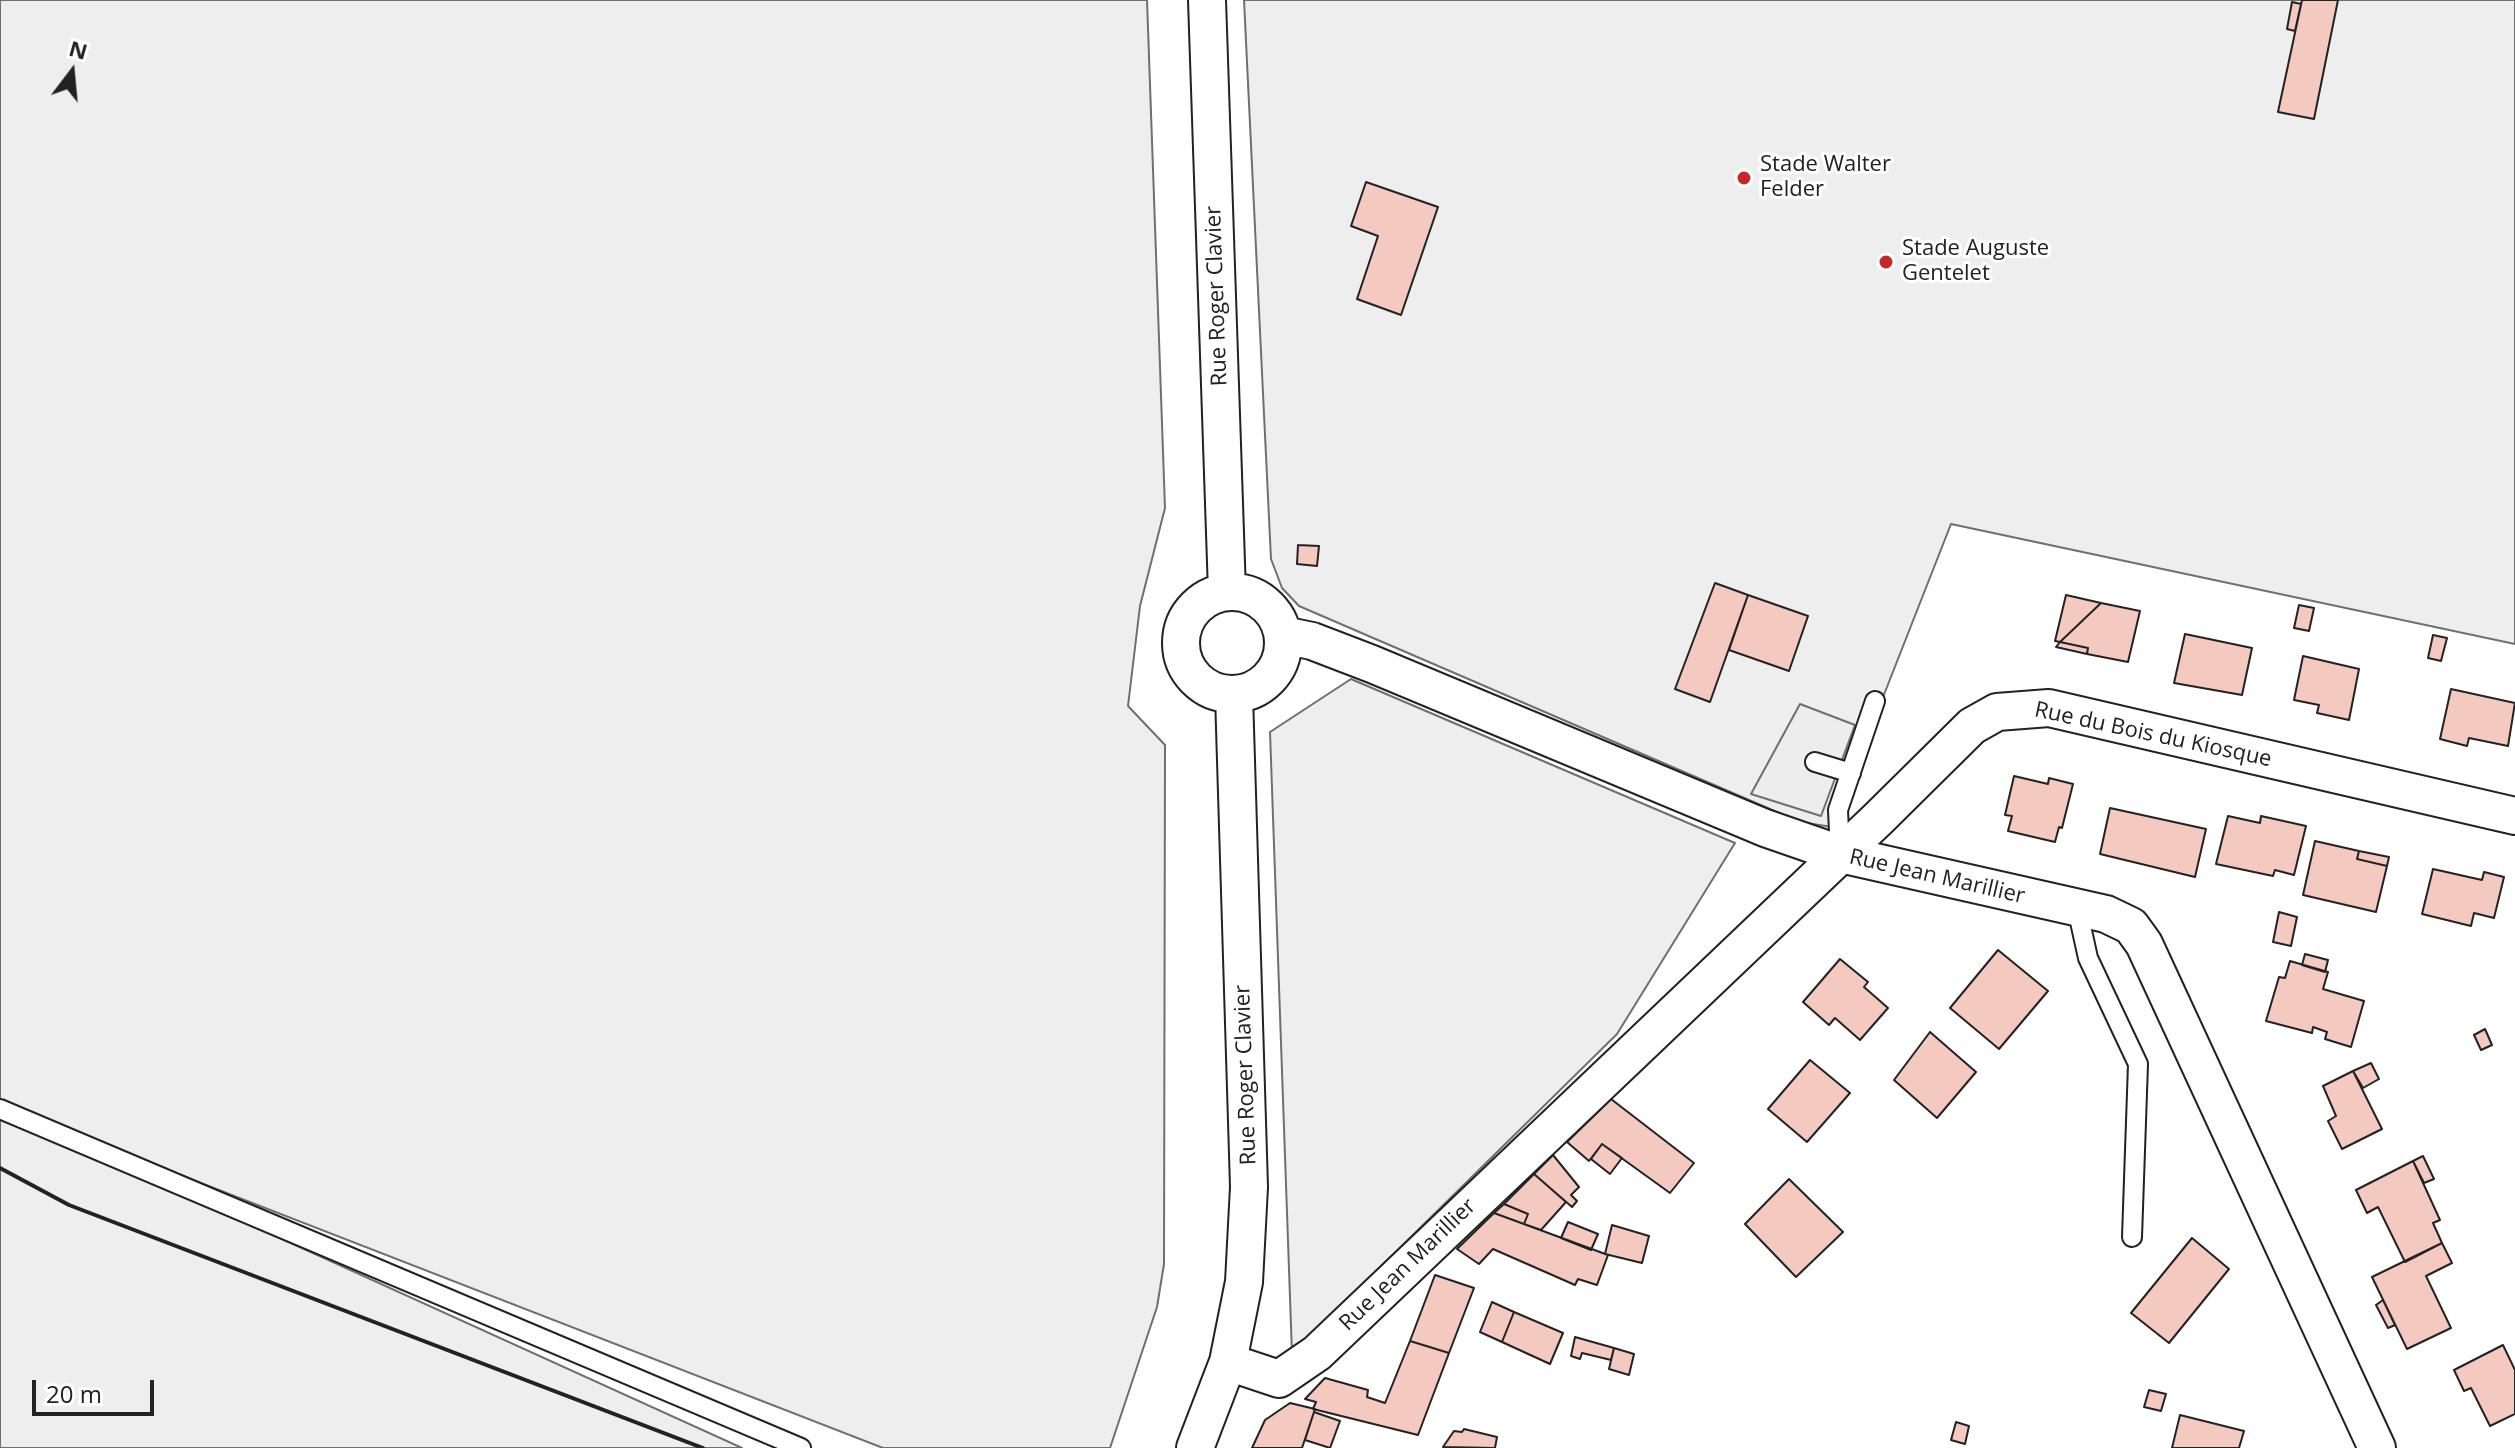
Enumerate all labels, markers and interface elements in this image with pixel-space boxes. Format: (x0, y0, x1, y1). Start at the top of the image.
north arrow (32, 32, 112, 112)
text: N (66, 32, 91, 66)
place label: Stade Walter Felder (1760, 152, 1891, 204)
marker: Stade Walter Felder (1735, 169, 1753, 187)
street label: Rue Roger Clavier (1201, 205, 1233, 387)
place label: Stade Auguste Gentelet (1902, 236, 2049, 288)
marker: Stade Auguste Gentelet (1877, 253, 1895, 271)
street label: Rue du Bois du Kiosque (2032, 697, 2274, 773)
street label: Rue Jean Marillier (1847, 844, 2027, 910)
street label: Rue Roger Clavier (1230, 984, 1262, 1166)
street label: Rue Jean Marillier (1334, 1193, 1482, 1337)
scale bar (36, 1364, 158, 1414)
text: 20 m (46, 1377, 102, 1410)

